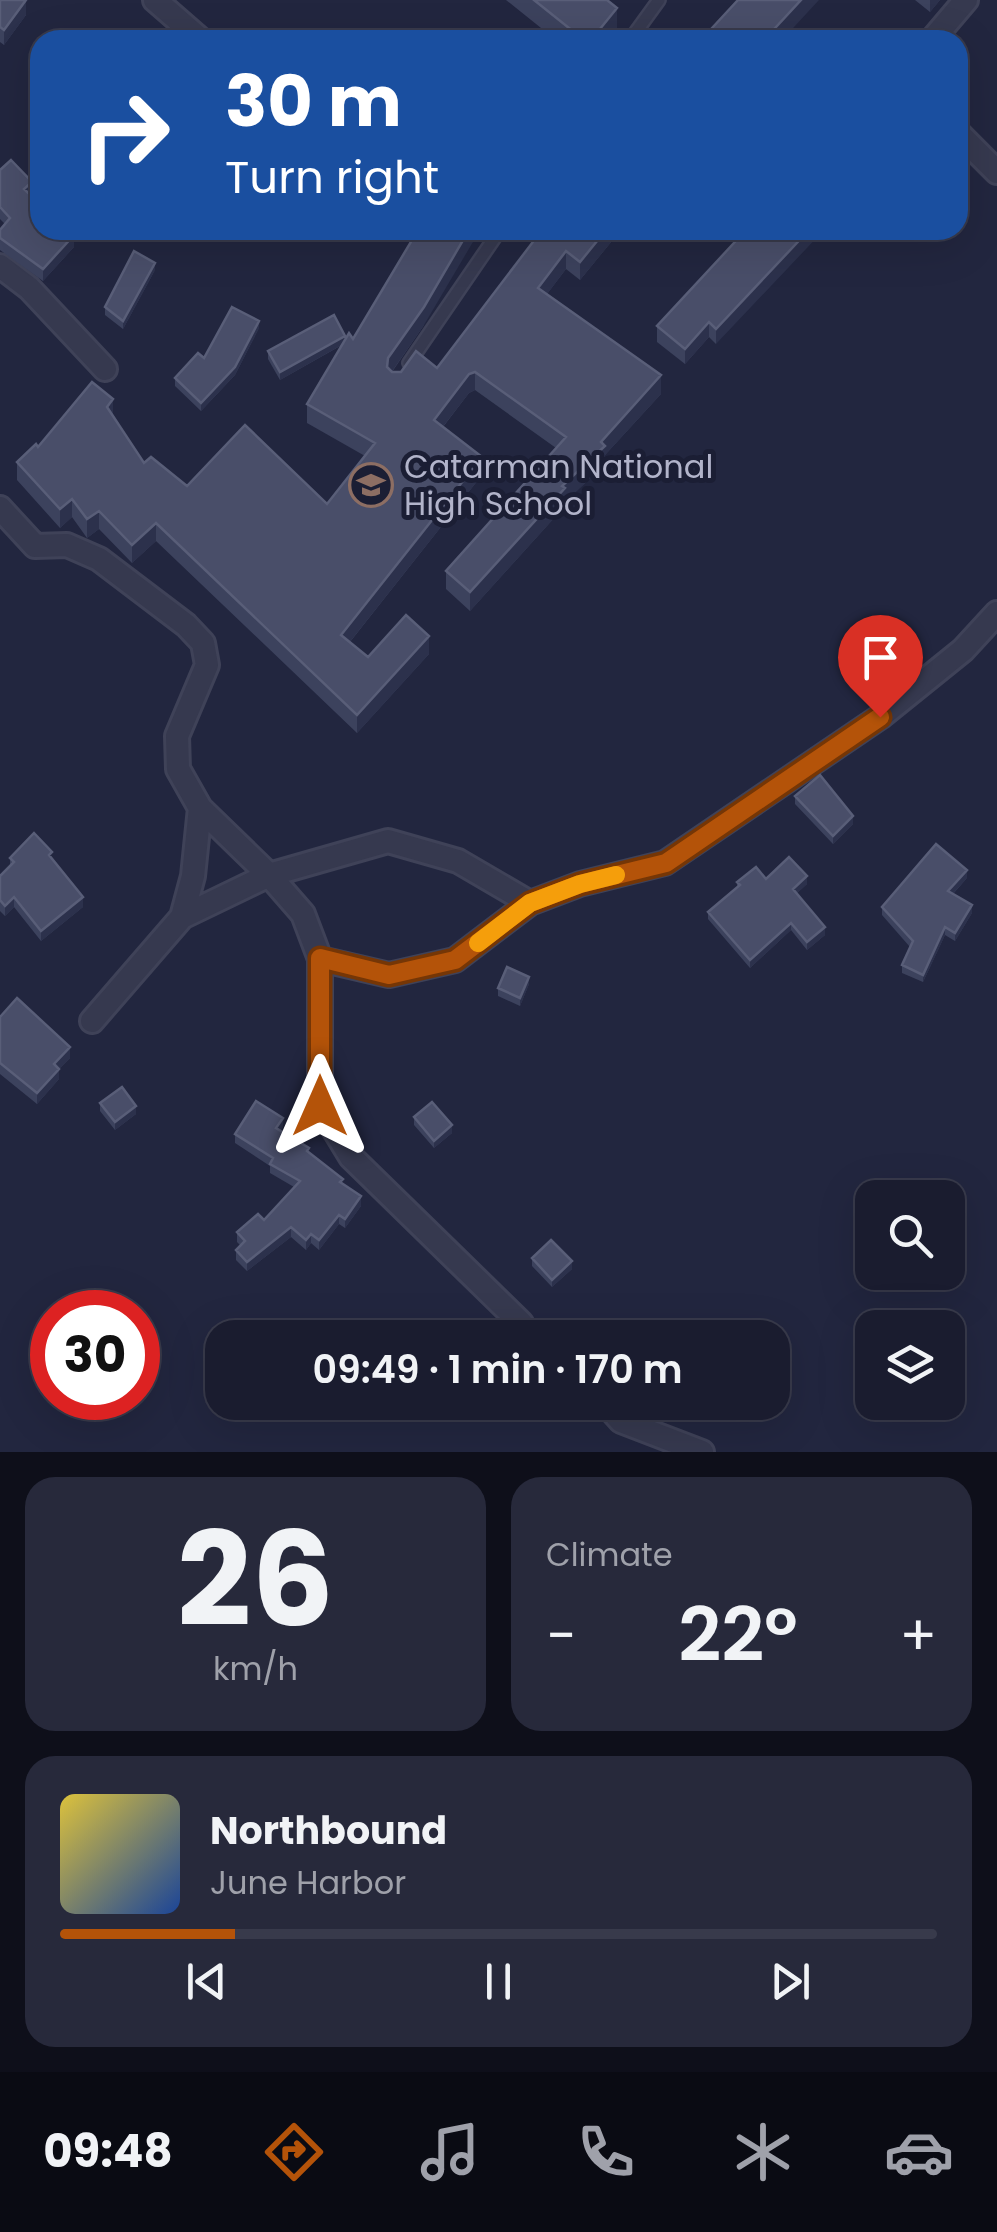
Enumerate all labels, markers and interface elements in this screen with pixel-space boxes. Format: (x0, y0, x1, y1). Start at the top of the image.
text: 30 m (225, 52, 402, 151)
icon: right (60, 70, 190, 200)
text: Turn right (225, 146, 439, 209)
place label: Catarman National High School (404, 444, 713, 526)
school or university icon: Catarman National High School (348, 462, 394, 508)
pin (838, 615, 923, 718)
icon: arrive (853, 630, 908, 685)
position arrow (268, 1054, 372, 1158)
map controls (855, 1180, 965, 1420)
button: search (855, 1180, 965, 1290)
speed limit sign: 30 (30, 1290, 160, 1420)
button: layers (855, 1310, 965, 1420)
text: 09:49 · 1 min · 170 m (312, 1343, 683, 1396)
text: 26 (177, 1488, 334, 1671)
text: Climate (546, 1532, 673, 1577)
text: 22° (678, 1582, 798, 1687)
text: − (546, 1597, 576, 1674)
text: + (899, 1597, 937, 1674)
text: km/h (213, 1646, 298, 1691)
text: Northbound (210, 1804, 447, 1857)
text: June Harbor (210, 1860, 406, 1905)
icon: previous (179, 1954, 234, 2009)
icon: pause (471, 1954, 526, 2009)
icon: next (763, 1954, 818, 2009)
icon: directions (259, 2117, 329, 2187)
icon: music (415, 2117, 485, 2187)
icon: phone (571, 2117, 641, 2187)
icon: climate (728, 2117, 798, 2187)
icon: car (884, 2117, 954, 2187)
text: 09:48 (43, 2120, 173, 2183)

